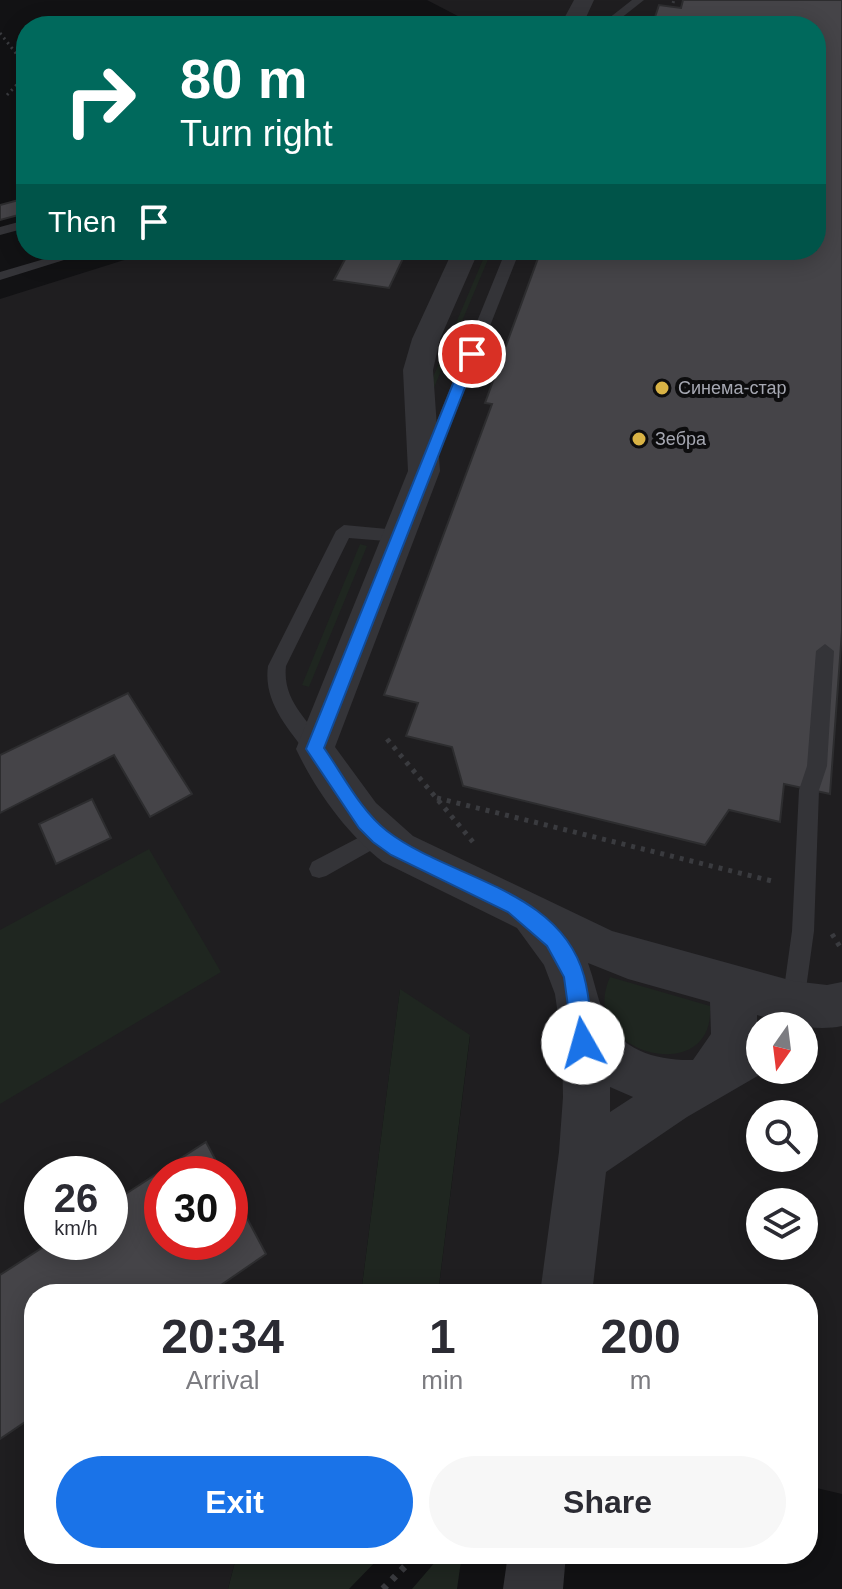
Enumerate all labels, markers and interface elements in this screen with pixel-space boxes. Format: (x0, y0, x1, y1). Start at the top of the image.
text: 80 m (180, 47, 308, 110)
icon: right (48, 48, 152, 152)
text: Turn right (180, 113, 333, 154)
icon: arrive (132, 200, 176, 244)
text: Then (48, 205, 116, 238)
pin (438, 320, 506, 388)
icon: arrive (450, 332, 494, 376)
place label: Синема-стар (678, 378, 786, 398)
marker: Синема-стар (653, 379, 671, 397)
place label: Зебра (655, 429, 707, 449)
marker: Зебра (630, 430, 648, 448)
position arrow (541, 1001, 625, 1085)
north arrow (746, 1012, 818, 1084)
map controls (746, 1012, 818, 1260)
button: search (746, 1100, 818, 1172)
speed limit sign: 30 (144, 1156, 248, 1260)
text: 26 (54, 1176, 98, 1220)
button: layers (746, 1188, 818, 1260)
text: km/h (54, 1217, 98, 1239)
text: 20:34 (161, 1310, 284, 1363)
text: 1 (429, 1310, 456, 1363)
text: 200 (601, 1310, 681, 1363)
text: Arrival (186, 1365, 260, 1395)
text: min (421, 1365, 463, 1395)
text: m (630, 1365, 651, 1395)
button: Exit (56, 1456, 413, 1548)
button: Share (429, 1456, 786, 1548)

